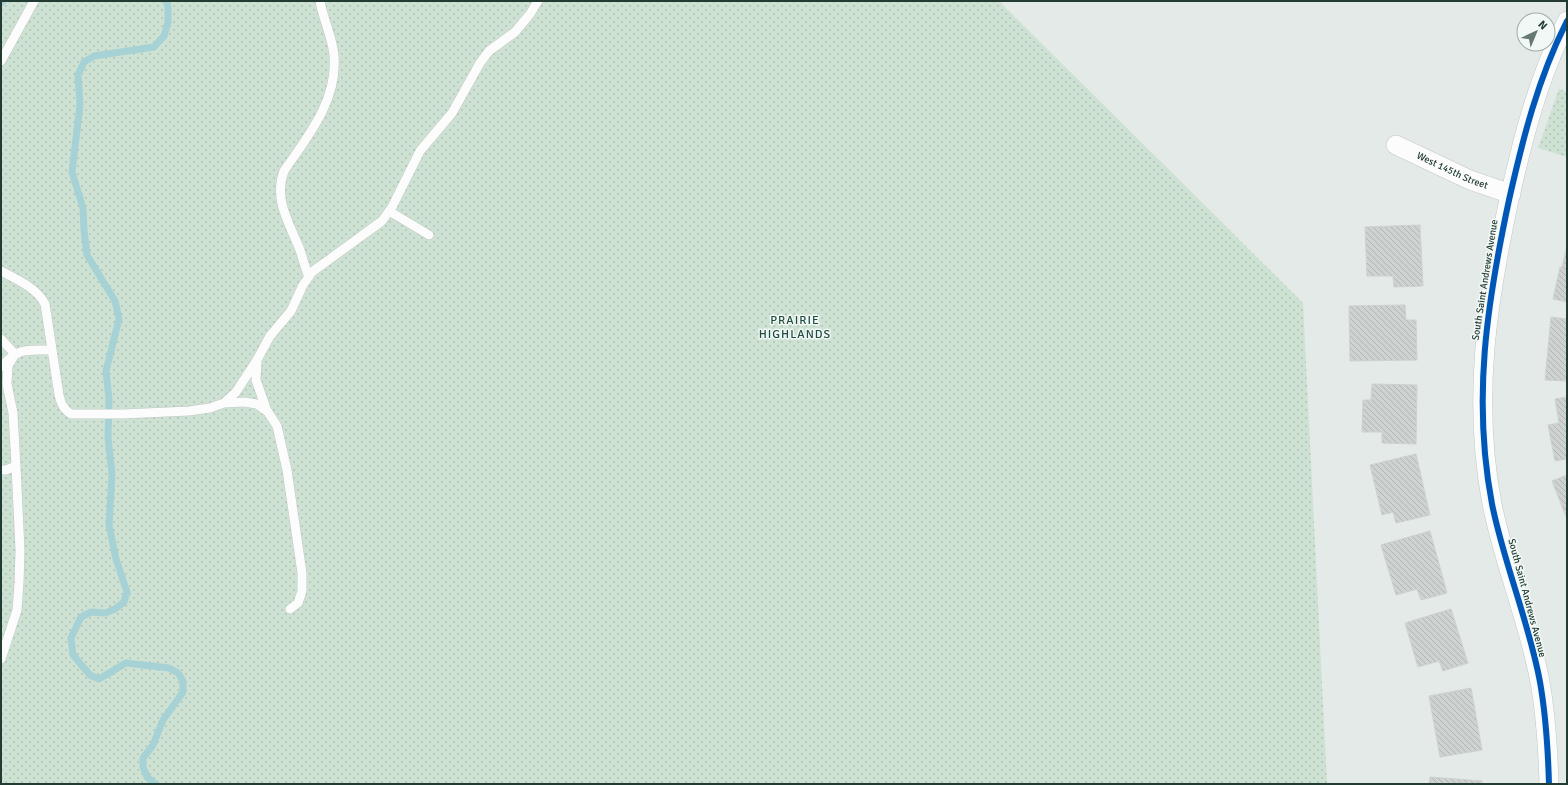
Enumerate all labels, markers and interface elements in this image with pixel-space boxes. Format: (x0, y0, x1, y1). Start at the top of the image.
north arrow (1516, 12, 1556, 52)
text: N (1535, 18, 1550, 33)
street label: West 145th Street (1415, 150, 1490, 192)
street label: South Saint Andrews Avenue (1470, 219, 1500, 341)
district label: PRAIRIE HIGHLANDS (759, 313, 831, 342)
street label: South Saint Andrews Avenue (1505, 537, 1549, 659)

